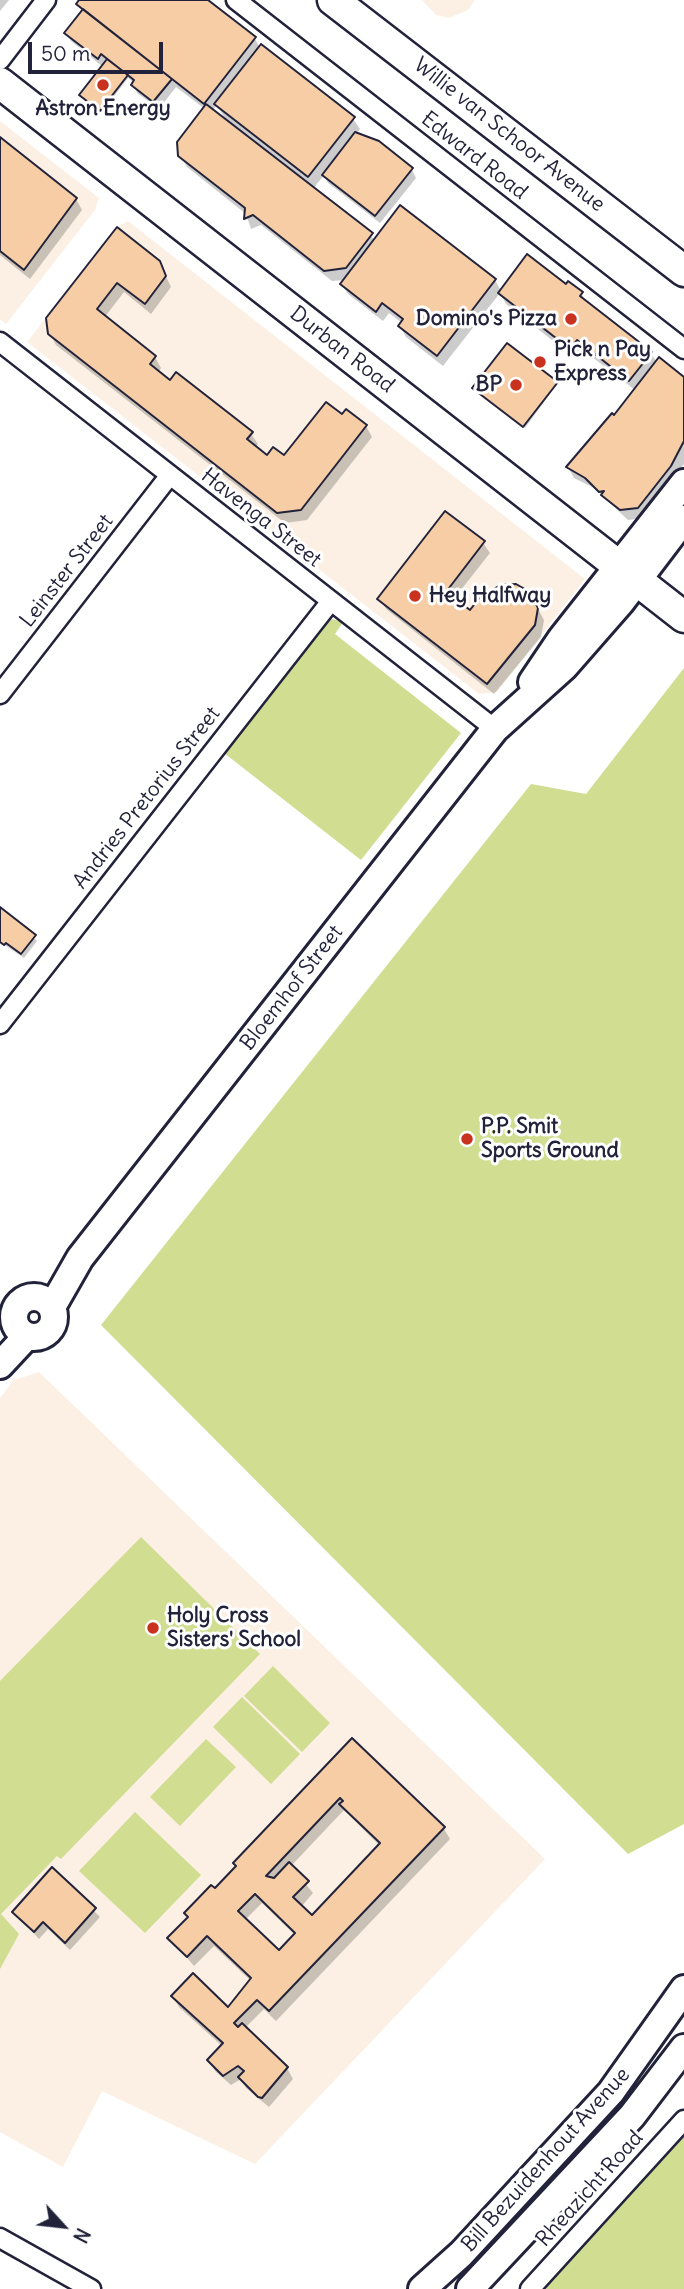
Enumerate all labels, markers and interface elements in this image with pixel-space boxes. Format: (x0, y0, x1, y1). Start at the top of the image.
scale bar (32, 28, 166, 72)
text: 50 m (41, 40, 90, 67)
street label: Willie van Schoor Avenue (408, 53, 610, 217)
marker: Astron Energy (95, 77, 111, 93)
place label: Astron Energy (35, 96, 171, 122)
street label: Edward Road (416, 107, 532, 205)
street label: Durban Road (285, 301, 399, 399)
place label: Domino's Pizza (416, 306, 557, 332)
marker: Domino's Pizza (563, 311, 579, 327)
place label: Pick n Pay Express (554, 337, 651, 387)
marker: Pick n Pay Express (532, 354, 548, 370)
place label: BP (476, 372, 502, 398)
marker: BP (508, 377, 524, 393)
street label: Havenga Street (196, 463, 326, 573)
street label: Leinster Street (15, 510, 119, 632)
place label: Hey Halfway (429, 583, 551, 609)
marker: Hey Halfway (407, 588, 423, 604)
street label: Andries Pretorius Street (68, 702, 226, 894)
street label: Bloemhof Street (235, 920, 349, 1056)
place label: P.P. Smit Sports Ground (481, 1114, 619, 1164)
marker: P.P. Smit Sports Ground (459, 1131, 475, 1147)
place label: Holy Cross Sisters' School (167, 1603, 301, 1653)
marker: Holy Cross Sisters' School (145, 1620, 161, 1636)
street label: Bill Bezuidenhout Avenue (457, 2063, 635, 2257)
street label: Rheazicht Road (531, 2126, 649, 2252)
north arrow (28, 2191, 98, 2261)
text: N (68, 2224, 95, 2247)

